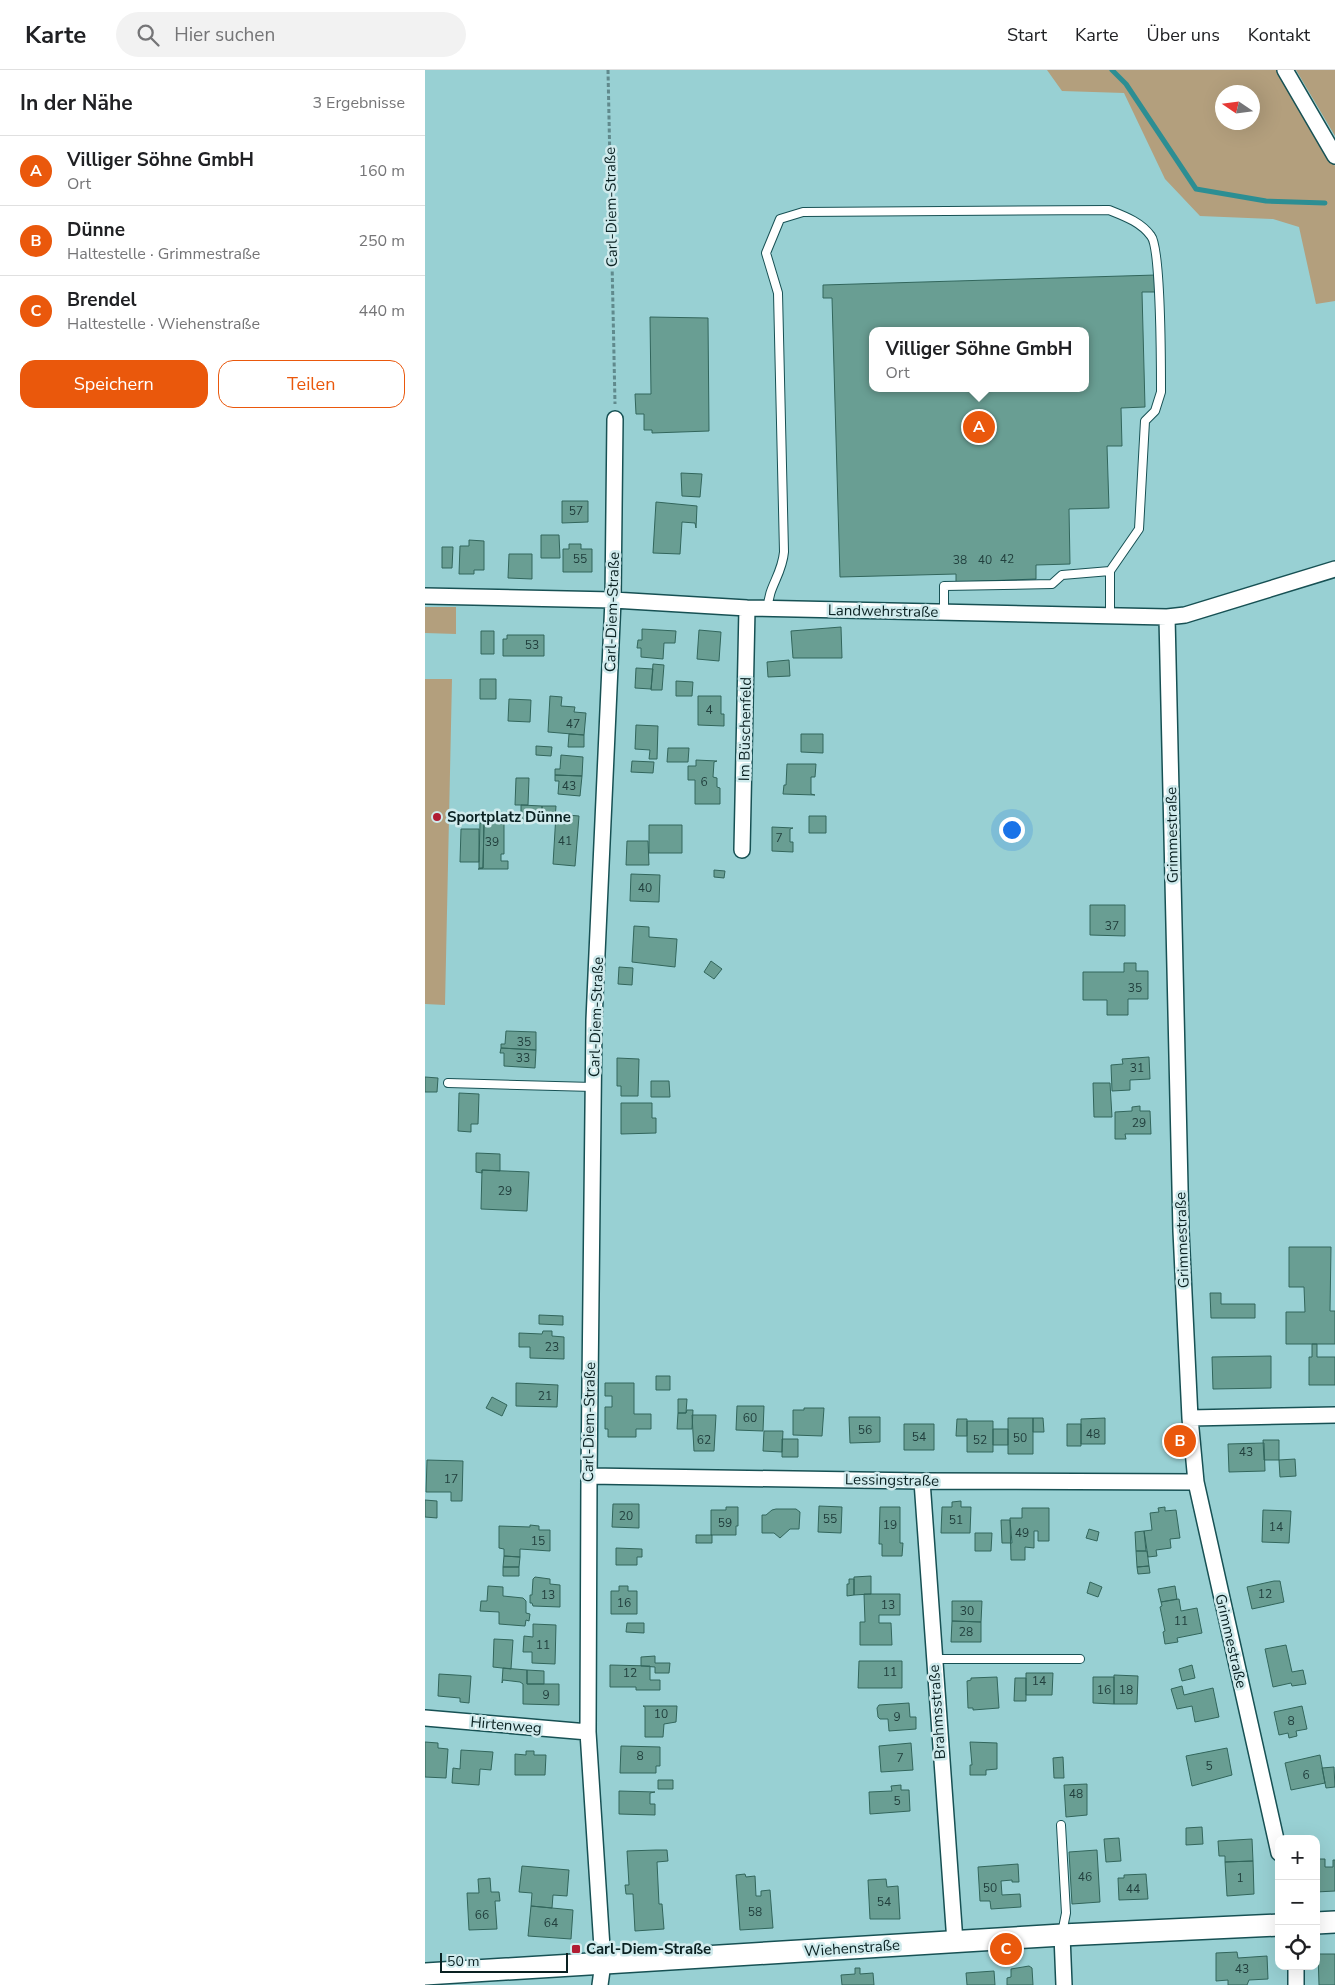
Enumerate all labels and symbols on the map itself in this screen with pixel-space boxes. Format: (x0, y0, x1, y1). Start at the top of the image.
north arrow (1215, 85, 1260, 130)
street label: Carl-Diem-Straße (600, 147, 622, 267)
pin: A (963, 408, 995, 446)
house number: 57 (569, 503, 583, 519)
house number: 55 (573, 551, 587, 567)
house number: 42 (1000, 551, 1014, 567)
street label: Carl-Diem-Straße (600, 552, 624, 672)
house number: 38 (953, 552, 967, 568)
house number: 40 (978, 552, 992, 568)
street label: Landwehrstraße (828, 600, 938, 622)
house number: 53 (525, 637, 539, 653)
street label: Im Büschenfeld (734, 677, 756, 781)
house number: 4 (705, 702, 713, 718)
house number: 47 (566, 716, 580, 732)
house number: 6 (700, 774, 708, 790)
house number: 43 (562, 778, 576, 794)
street label: Grimmestraße (1161, 787, 1183, 883)
place label: Sportplatz Dünne (447, 807, 571, 827)
marker: Sportplatz Dünne (431, 811, 443, 823)
your location (999, 817, 1025, 843)
house number: 7 (775, 830, 783, 846)
house number: 41 (558, 833, 572, 849)
house number: 39 (485, 834, 499, 850)
house number: 40 (638, 880, 652, 896)
house number: 37 (1105, 918, 1119, 934)
street label: Carl-Diem-Straße (584, 957, 608, 1077)
house number: 35 (1128, 980, 1142, 996)
house number: 35 (517, 1034, 531, 1050)
house number: 33 (516, 1050, 530, 1066)
house number: 31 (1130, 1060, 1144, 1076)
house number: 29 (1132, 1115, 1146, 1131)
house number: 29 (498, 1183, 512, 1199)
street label: Grimmestraße (1170, 1192, 1194, 1288)
house number: 23 (545, 1339, 559, 1355)
street label: Carl-Diem-Straße (578, 1362, 600, 1482)
house number: 21 (538, 1388, 552, 1404)
house number: 60 (743, 1410, 757, 1426)
house number: 56 (858, 1422, 872, 1438)
pin: B (1164, 1422, 1196, 1460)
house number: 48 (1086, 1426, 1100, 1442)
house number: 54 (912, 1429, 926, 1445)
house number: 50 (1013, 1430, 1027, 1446)
house number: 62 (697, 1432, 711, 1448)
house number: 52 (973, 1432, 987, 1448)
house number: 43 (1239, 1444, 1253, 1460)
street label: Lessingstraße (845, 1469, 939, 1491)
house number: 17 (444, 1471, 458, 1487)
house number: 20 (619, 1508, 633, 1524)
house number: 55 (823, 1511, 837, 1527)
house number: 51 (949, 1512, 963, 1528)
house number: 59 (718, 1515, 732, 1531)
house number: 19 (883, 1517, 897, 1533)
house number: 14 (1269, 1519, 1283, 1535)
house number: 49 (1015, 1525, 1029, 1541)
house number: 15 (531, 1533, 545, 1549)
house number: 12 (1258, 1586, 1272, 1602)
house number: 13 (541, 1587, 555, 1603)
street label: Grimmestraße (1210, 1592, 1252, 1690)
house number: 16 (617, 1595, 631, 1611)
house number: 13 (881, 1597, 895, 1613)
house number: 30 (960, 1603, 974, 1619)
house number: 11 (1174, 1613, 1188, 1629)
house number: 28 (959, 1624, 973, 1640)
house number: 11 (536, 1637, 550, 1653)
house number: 11 (883, 1664, 897, 1680)
street label: Brahmsstraße (924, 1664, 950, 1760)
house number: 12 (623, 1665, 637, 1681)
house number: 14 (1032, 1673, 1046, 1689)
house number: 16 (1097, 1682, 1111, 1698)
house number: 18 (1119, 1682, 1133, 1698)
house number: 9 (542, 1687, 550, 1703)
house number: 10 (654, 1706, 668, 1722)
house number: 9 (893, 1709, 901, 1725)
street label: Hirtenweg (469, 1712, 543, 1738)
house number: 8 (1287, 1713, 1295, 1729)
house number: 8 (636, 1748, 644, 1764)
house number: 7 (896, 1750, 904, 1766)
house number: 5 (1205, 1758, 1213, 1774)
house number: 6 (1302, 1767, 1310, 1783)
house number: 48 (1069, 1786, 1083, 1802)
house number: 5 (893, 1793, 901, 1809)
house number: 46 (1078, 1869, 1092, 1885)
house number: 1 (1236, 1870, 1244, 1886)
house number: 50 (983, 1880, 997, 1896)
house number: 44 (1126, 1881, 1140, 1897)
house number: 54 (877, 1894, 891, 1910)
house number: 58 (748, 1904, 762, 1920)
house number: 66 (475, 1907, 489, 1923)
house number: 64 (544, 1915, 558, 1931)
pin: C (990, 1930, 1022, 1968)
street label: Wiehenstraße (803, 1935, 901, 1961)
place label: Carl-Diem-Straße (586, 1939, 711, 1959)
marker: Carl-Diem-Straße (570, 1943, 582, 1955)
scale bar (440, 1950, 567, 1973)
house number: 43 (1235, 1961, 1249, 1977)

